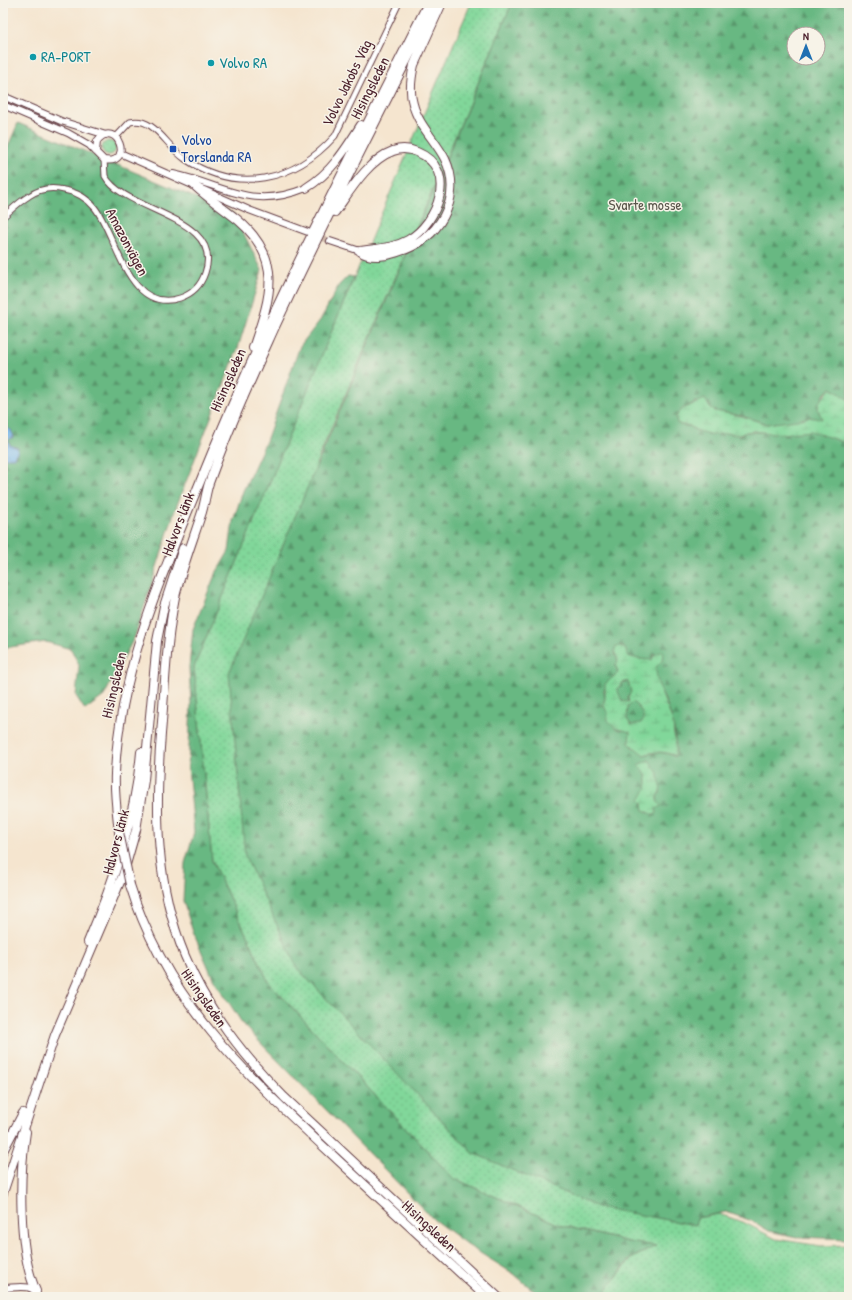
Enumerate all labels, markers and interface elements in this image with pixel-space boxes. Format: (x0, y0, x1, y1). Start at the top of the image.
north arrow (786, 26, 826, 66)
text: N (803, 29, 809, 43)
street label: Volvo Jakobs Väg (316, 36, 377, 130)
place label: RA-PORT (41, 46, 92, 67)
marker: RA-PORT (28, 52, 38, 62)
place label: Volvo RA (219, 52, 268, 73)
street label: Hisingsleden (345, 53, 394, 123)
marker: Volvo RA (206, 58, 216, 68)
place label: Volvo Torslanda RA (181, 129, 252, 167)
marker: Volvo Torslanda RA (168, 144, 178, 154)
park label: Svarte mosse (609, 194, 681, 215)
street label: Amazonvägen (101, 204, 154, 280)
street label: Hisingsleden (204, 345, 251, 415)
street label: Halvors länk (156, 489, 199, 559)
street label: Hisingsleden (96, 650, 131, 720)
street label: Halvors länk (97, 807, 134, 877)
street label: Hisingsleden (177, 964, 232, 1031)
street label: Hisingsleden (398, 1195, 461, 1256)

